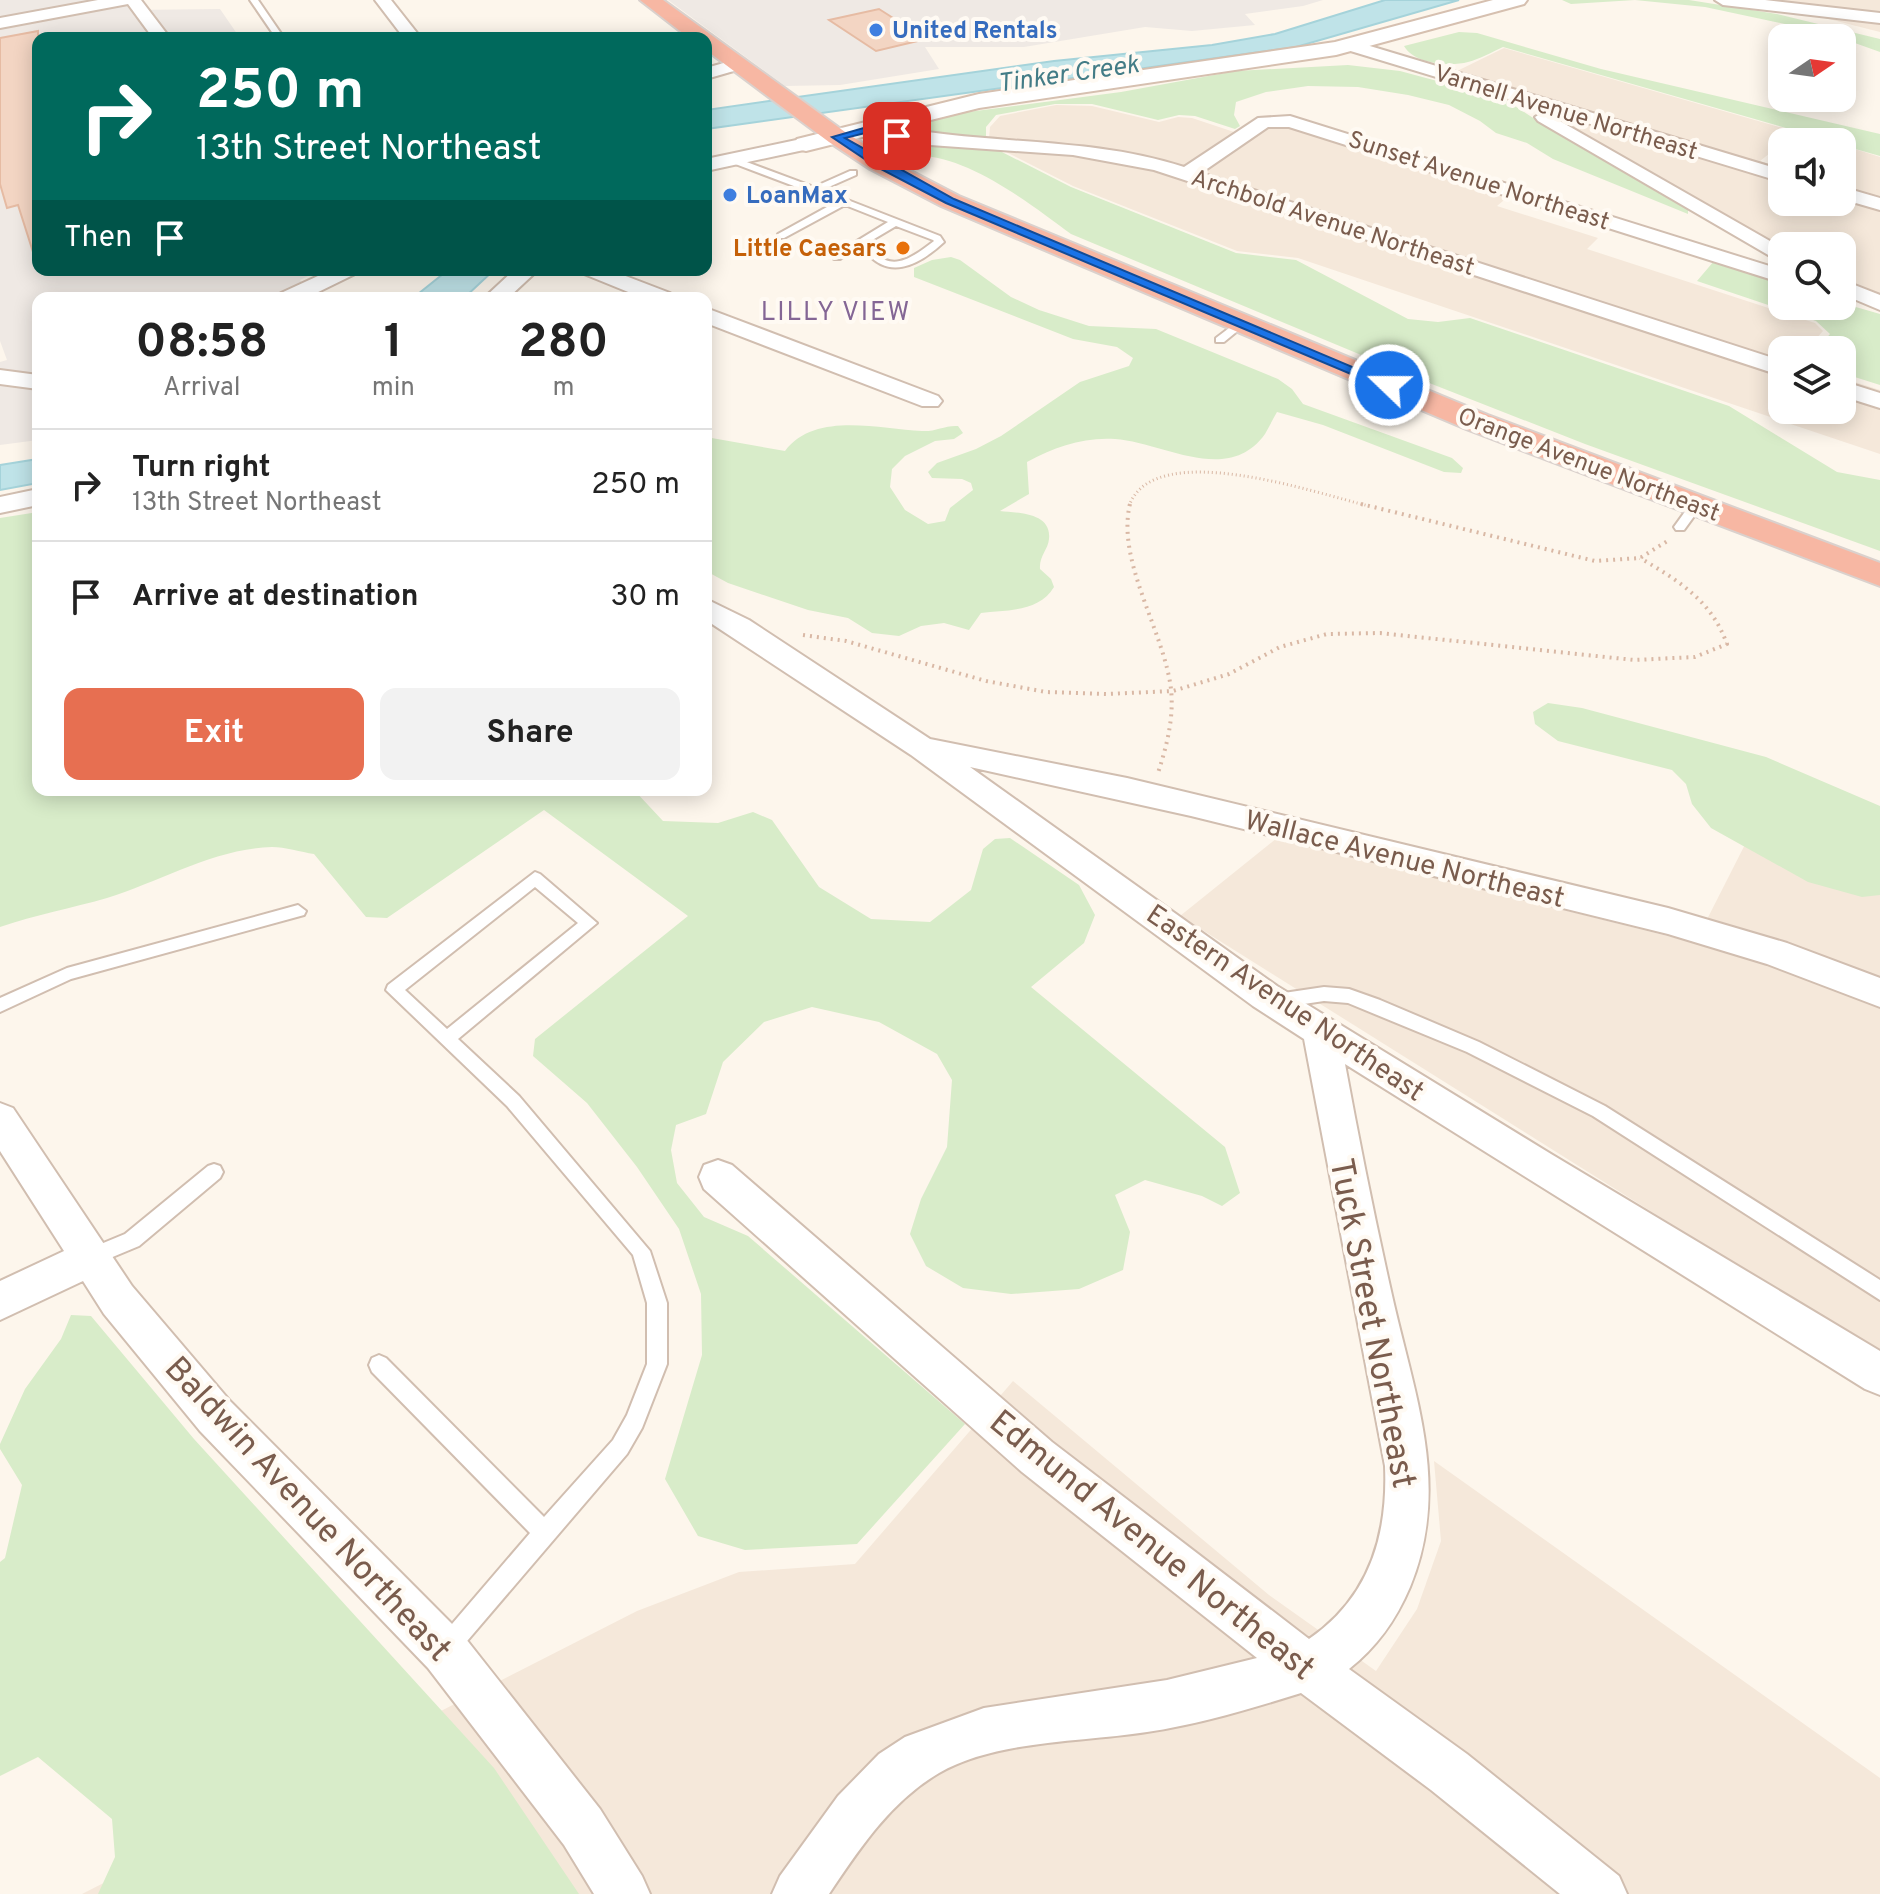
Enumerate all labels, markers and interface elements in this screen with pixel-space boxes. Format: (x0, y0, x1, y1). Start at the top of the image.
place label: United Rentals (892, 17, 1058, 47)
marker: United Rentals (867, 21, 885, 39)
north arrow (1768, 24, 1856, 112)
map controls (1768, 24, 1856, 424)
water label: Tinker Creek (996, 49, 1142, 102)
text: 250 m (196, 58, 364, 128)
street label: Varnell Avenue Northeast (1430, 60, 1701, 168)
icon: right (64, 64, 168, 168)
pin (863, 102, 931, 170)
icon: arrive (875, 114, 919, 158)
street label: Sunset Avenue Northeast (1344, 125, 1613, 238)
text: 13th Street Northeast (196, 127, 542, 173)
button: sound (1768, 128, 1856, 216)
street label: Archbold Avenue Northeast (1187, 164, 1478, 284)
place label: LoanMax (746, 182, 848, 212)
marker: LoanMax (721, 186, 739, 204)
icon: arrive (148, 216, 192, 260)
text: Then (64, 220, 132, 257)
button: search (1768, 232, 1856, 320)
place label: Little Caesars (733, 235, 887, 265)
marker: Little Caesars (894, 239, 912, 257)
district label: LILLY VIEW (761, 297, 911, 330)
text: 08:58 (135, 314, 268, 374)
text: 1 (384, 314, 403, 374)
text: 280 (518, 314, 609, 374)
button: layers (1768, 336, 1856, 424)
position arrow (1347, 343, 1431, 427)
text: Arrival (163, 372, 241, 405)
text: min (372, 372, 415, 405)
text: m (552, 372, 574, 405)
street label: Orange Avenue Northeast (1453, 402, 1723, 530)
text: Turn right (132, 450, 270, 487)
icon: right (64, 463, 108, 507)
text: 250 m (591, 467, 680, 504)
text: 13th Street Northeast (132, 487, 382, 520)
icon: arrive (64, 575, 108, 619)
text: Arrive at destination (132, 579, 418, 616)
text: 30 m (611, 579, 680, 616)
button: Exit (64, 688, 364, 780)
button: Share (380, 688, 680, 780)
street label: Wallace Avenue Northeast (1241, 804, 1568, 918)
street label: Eastern Avenue Northeast (1138, 898, 1430, 1111)
street label: Tuck Street Northeast (1317, 1155, 1424, 1492)
street label: Baldwin Avenue Northeast (154, 1349, 459, 1672)
street label: Edmund Avenue Northeast (979, 1402, 1322, 1691)

